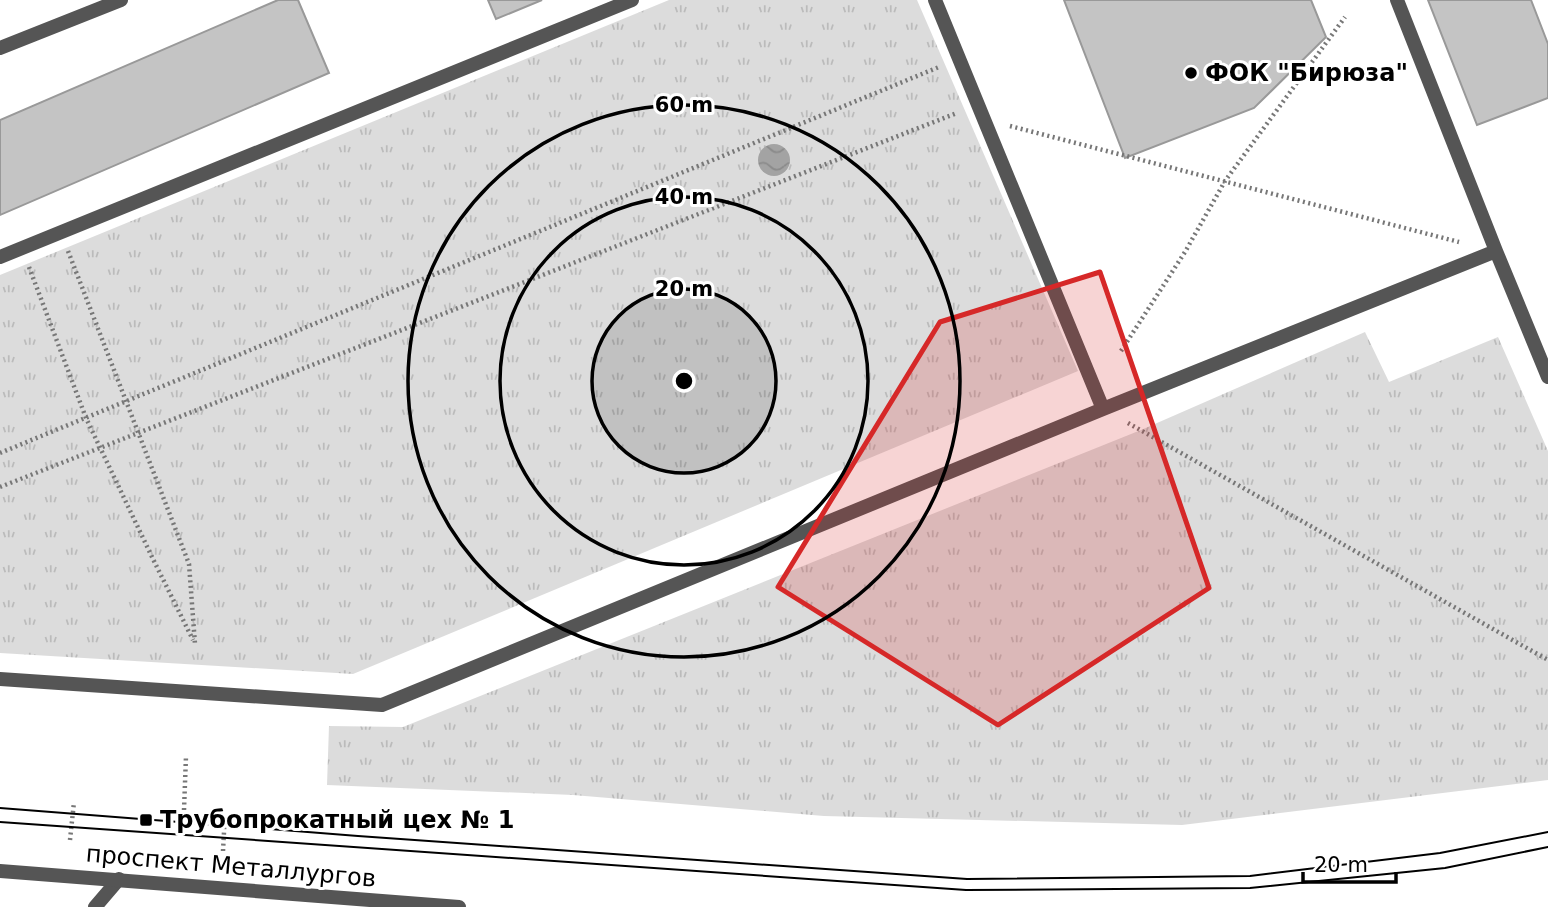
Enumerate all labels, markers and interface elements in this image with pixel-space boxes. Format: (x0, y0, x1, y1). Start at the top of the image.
place label: ФОК "Бирюза" (1205, 59, 1408, 87)
marker: ФОК "Бирюза" (1183, 65, 1199, 81)
text: 60 m (655, 93, 713, 117)
text: 40 m (655, 185, 713, 209)
text: 20 m (655, 277, 713, 301)
centre of rings (672, 369, 696, 393)
place label: Трубопрокатный цех № 1 (160, 806, 514, 834)
marker: Трубопрокатный цех № 1 (138, 812, 154, 828)
street label: проспект Металлургов (85, 839, 377, 893)
scale bar (1303, 841, 1396, 885)
text: 20 m (1314, 853, 1368, 877)

